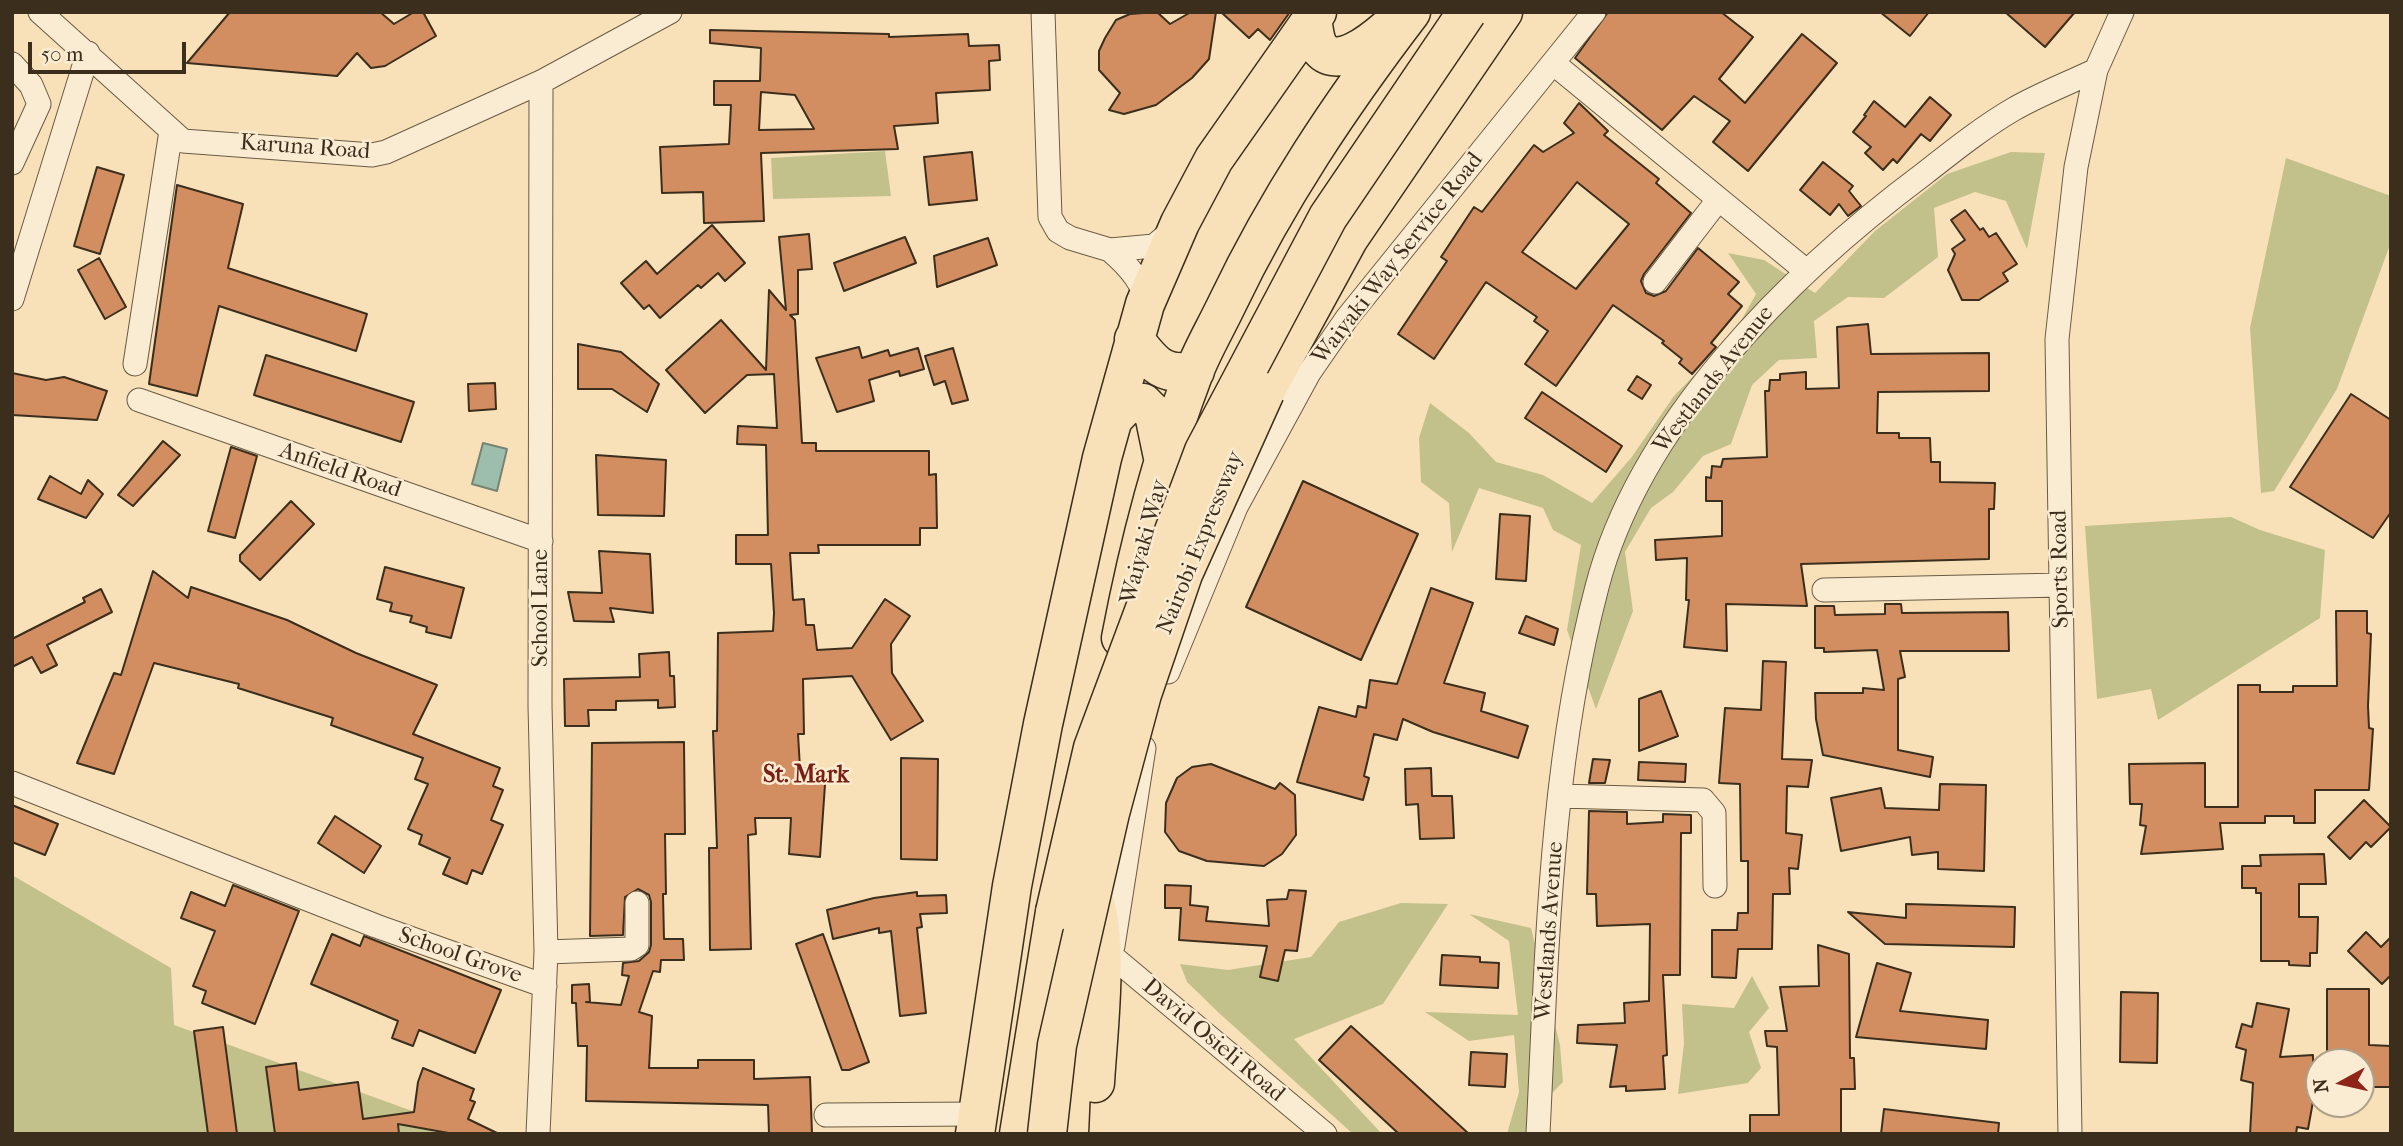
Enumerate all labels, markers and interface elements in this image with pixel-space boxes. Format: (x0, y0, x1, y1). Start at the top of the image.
scale bar (32, 28, 189, 72)
text: 50 m (41, 42, 84, 66)
street label: Karuna Road (239, 130, 371, 166)
street label: Waiyaki Way Service Road (1307, 147, 1489, 371)
street label: Westlands Avenue (1648, 301, 1780, 459)
street label: Anfield Road (275, 437, 405, 505)
street label: Nairobi Expressway (1152, 447, 1250, 639)
street label: Waiyaki Way (1115, 477, 1175, 607)
street label: Sports Road (2046, 509, 2076, 629)
street label: School Lane (527, 549, 555, 667)
district label: St. Mark (763, 762, 849, 790)
street label: Westlands Avenue (1530, 840, 1570, 1022)
street label: School Grove (395, 922, 525, 990)
street label: David Osieli Road (1136, 973, 1290, 1109)
north arrow (2305, 1048, 2375, 1118)
text: N (2309, 1077, 2333, 1094)

